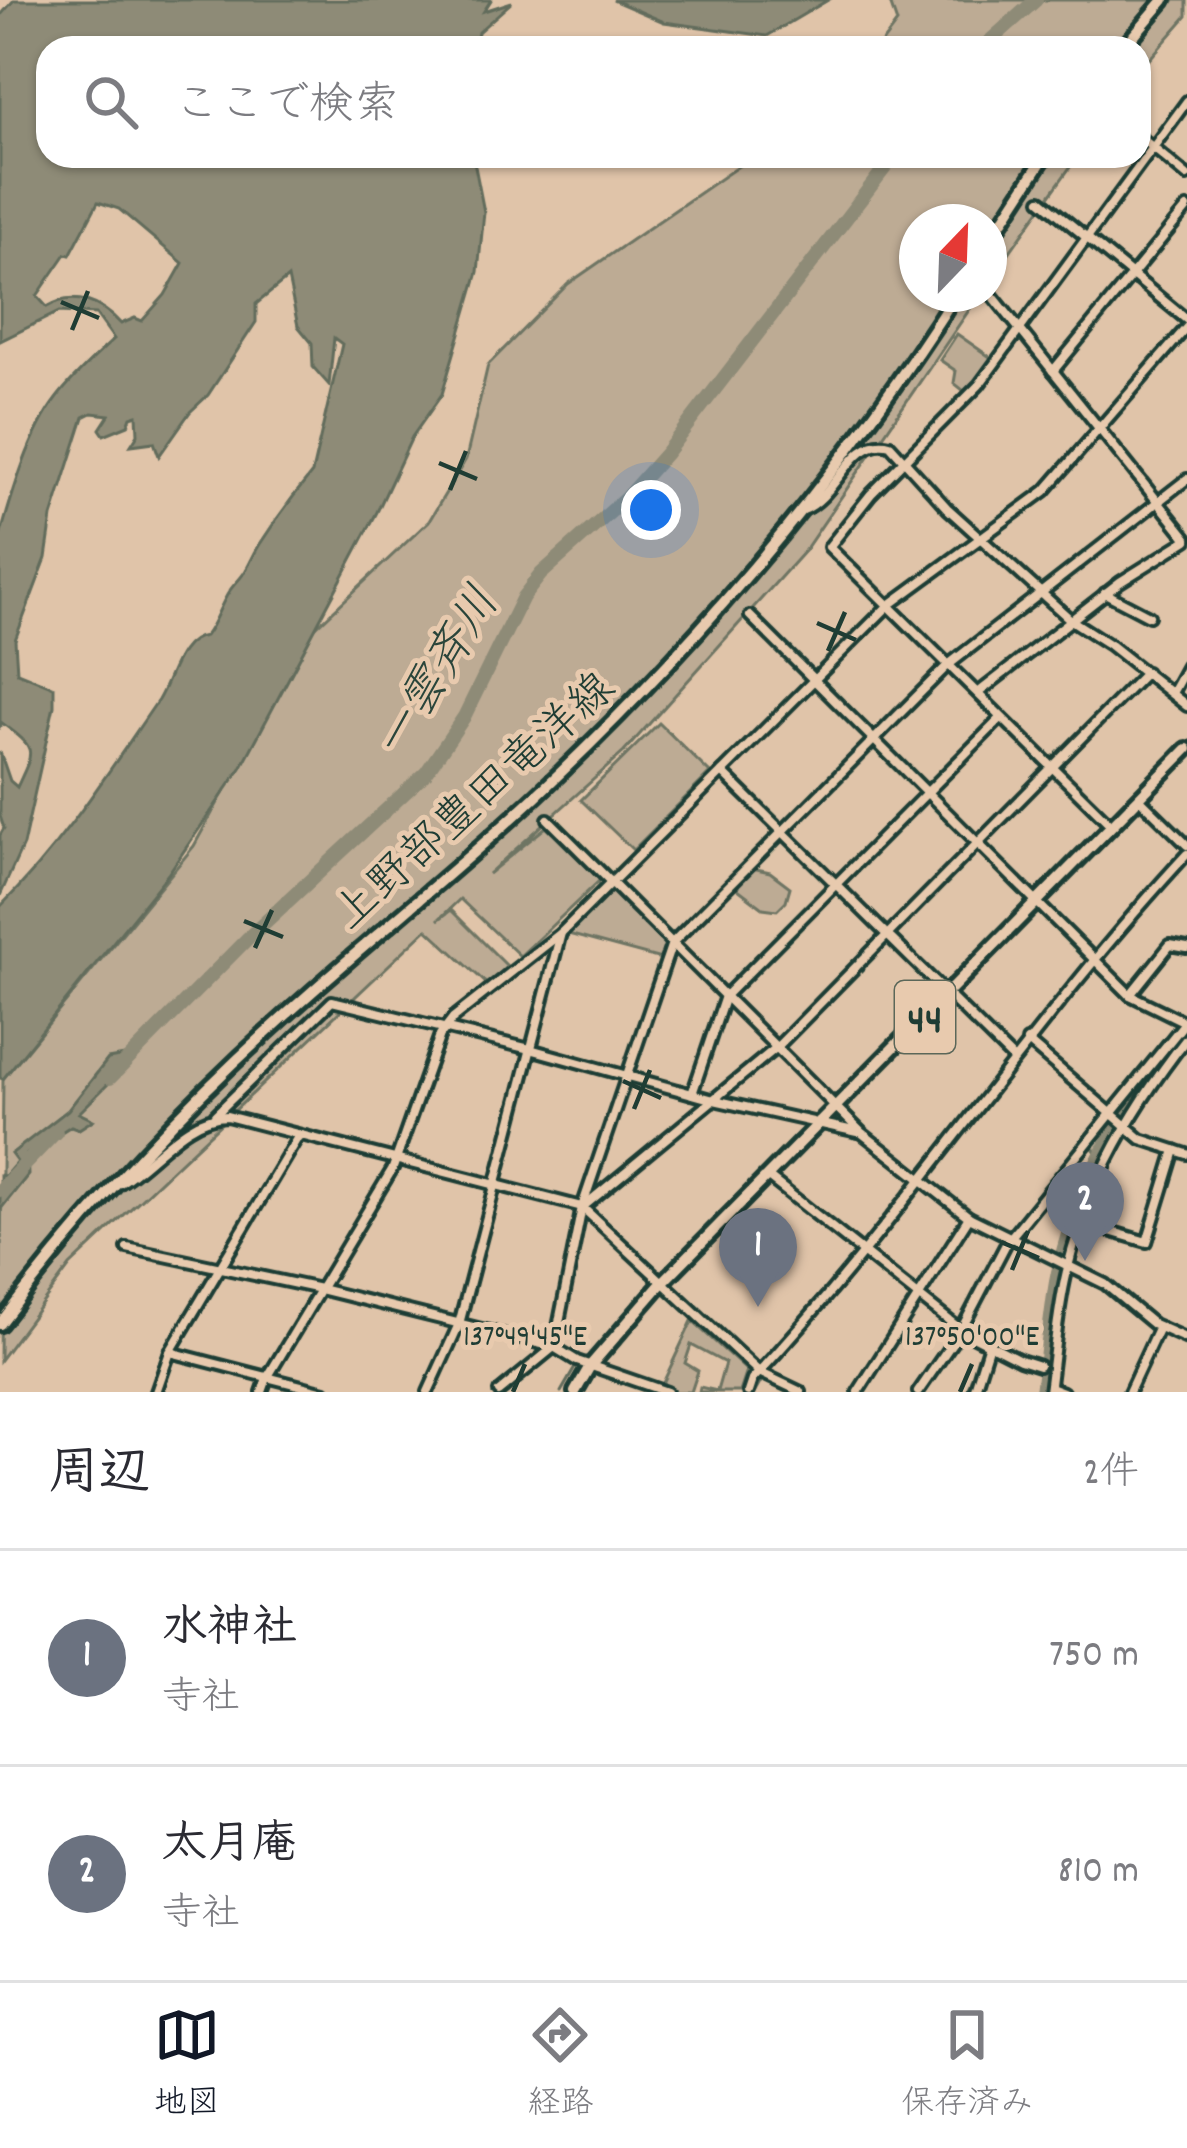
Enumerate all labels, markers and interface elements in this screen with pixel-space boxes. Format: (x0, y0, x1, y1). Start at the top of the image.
search box (36, 36, 1151, 168)
icon: search (78, 69, 144, 135)
text: ここで検索 (174, 76, 399, 140)
north arrow (899, 204, 1007, 312)
your location (621, 480, 681, 540)
water label: 一雲斉川 (360, 575, 520, 775)
street label: 上野部豊田竜洋線 (321, 660, 632, 948)
road number: 44 (895, 981, 955, 1053)
pin: 2 (1046, 1162, 1124, 1261)
pin: 1 (719, 1208, 797, 1307)
text: 137°49'45"E (463, 1318, 587, 1361)
text: 137°50'00"E (905, 1318, 1039, 1361)
text: 周辺 (48, 1441, 150, 1513)
text: 2件 (1083, 1448, 1139, 1503)
text: 水神社 (162, 1599, 297, 1663)
text: 1 (83, 1630, 91, 1685)
text: 750 m (1049, 1630, 1139, 1685)
text: 寺社 (162, 1673, 240, 1728)
text: 太月庵 (162, 1815, 297, 1879)
text: 2 (78, 1846, 96, 1901)
text: 810 m (1058, 1846, 1139, 1901)
text: 寺社 (162, 1889, 240, 1944)
tab: 地図 (154, 2002, 220, 2129)
tab: 経路 (527, 2002, 593, 2129)
tab: 保存済み (901, 2002, 1033, 2129)

